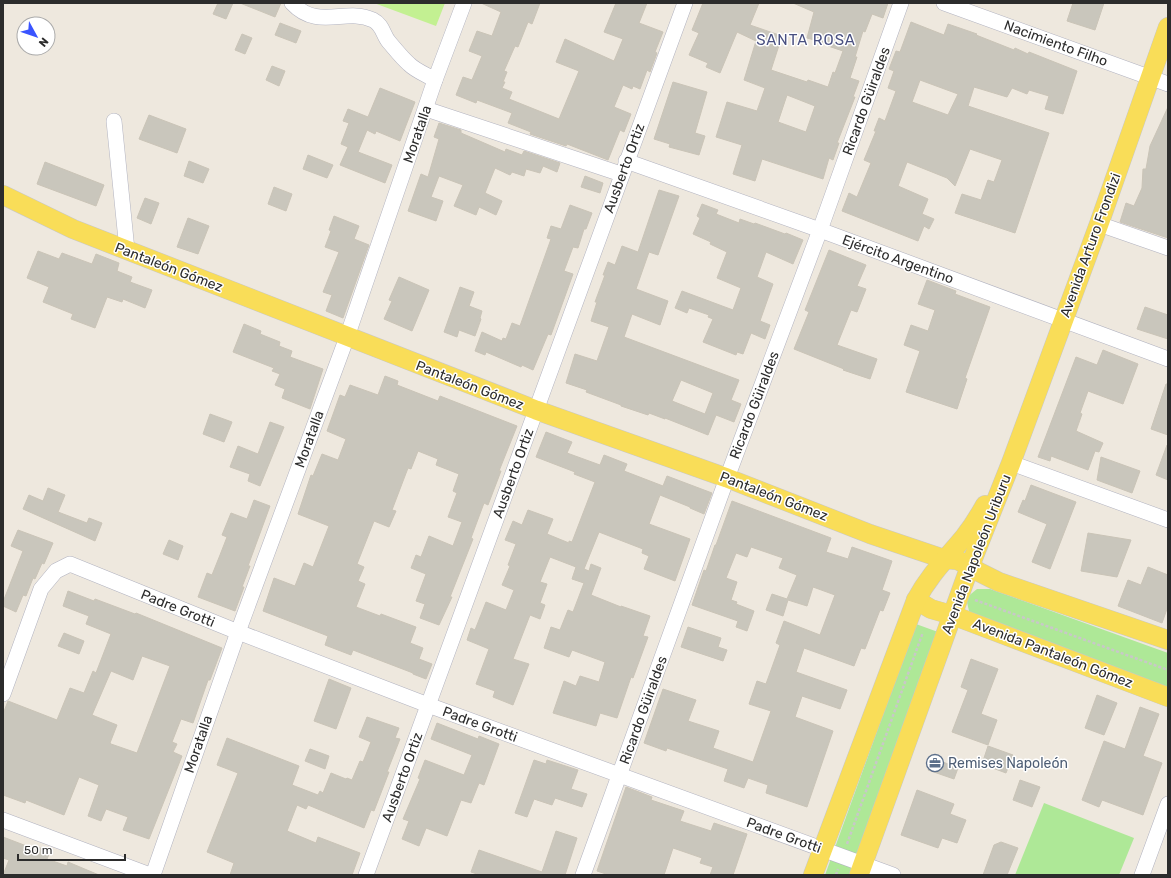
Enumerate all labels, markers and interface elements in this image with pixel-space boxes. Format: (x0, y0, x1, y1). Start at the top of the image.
north arrow (16, 16, 56, 56)
street label: Nacimiento Filho (1002, 17, 1110, 70)
district label: SANTA ROSA (756, 31, 856, 49)
text: N (36, 35, 51, 49)
street label: Ricardo Güiraldes (839, 45, 894, 158)
street label: Moratalla (400, 103, 435, 165)
street label: Ausberto Ortiz (600, 121, 649, 215)
street label: Avenida Arturo Frondizi (1056, 171, 1125, 320)
street label: Ejército Argentino (840, 231, 956, 288)
street label: Pantaleón Gómez (112, 239, 225, 296)
street label: Ricardo Güiraldes (726, 349, 783, 461)
street label: Pantaleón Gómez (413, 357, 526, 414)
street label: Moratalla (291, 408, 328, 470)
street label: Ausberto Ortiz (489, 426, 538, 520)
street label: Pantaleón Gómez (717, 468, 830, 525)
street label: Avenida Napoleón Uriburu (938, 472, 1015, 636)
street label: Padre Grotti (138, 586, 217, 631)
street label: Avenida Pantaleón Gómez (970, 615, 1135, 692)
street label: Ricardo Güiraldes (616, 654, 671, 767)
street label: Padre Grotti (440, 703, 520, 746)
street label: Moratalla (181, 713, 216, 775)
street label: Ausberto Ortiz (378, 730, 427, 824)
office icon: Remises Napoleón (925, 753, 945, 773)
place label: Remises Napoleón (948, 755, 1068, 772)
street label: Padre Grotti (744, 814, 824, 857)
scale bar (18, 836, 125, 862)
text: 50 m (24, 843, 52, 857)

